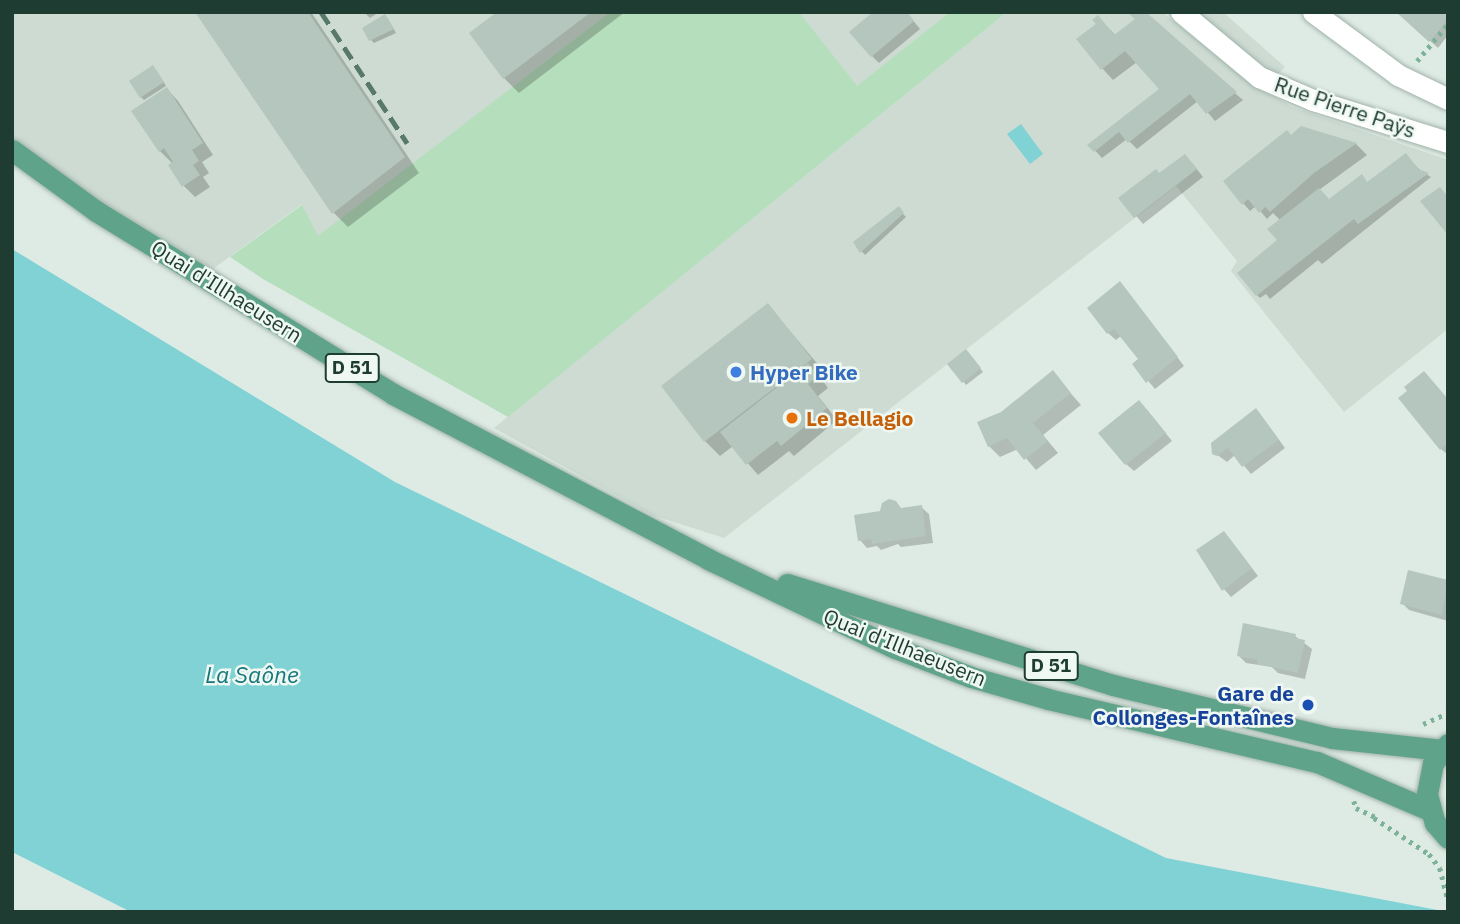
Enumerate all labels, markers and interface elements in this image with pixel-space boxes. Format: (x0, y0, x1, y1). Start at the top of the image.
street label: Rue Pierre Paÿs (1271, 71, 1419, 143)
street label: Quai d'Illhaeusern (147, 234, 307, 348)
road number: D 51 (324, 352, 380, 384)
place label: Hyper Bike (750, 359, 858, 385)
marker: Hyper Bike (728, 364, 744, 380)
place label: Le Bellagio (806, 405, 913, 431)
marker: Le Bellagio (784, 410, 800, 426)
street label: Quai d'Illhaeusern (820, 603, 990, 691)
road number: D 51 (1023, 650, 1079, 681)
water label: La Saône (205, 660, 299, 688)
place label: Gare de Collonges-Fontaînes (1092, 680, 1294, 730)
marker: Gare de Collonges-Fontaînes (1300, 697, 1316, 713)

